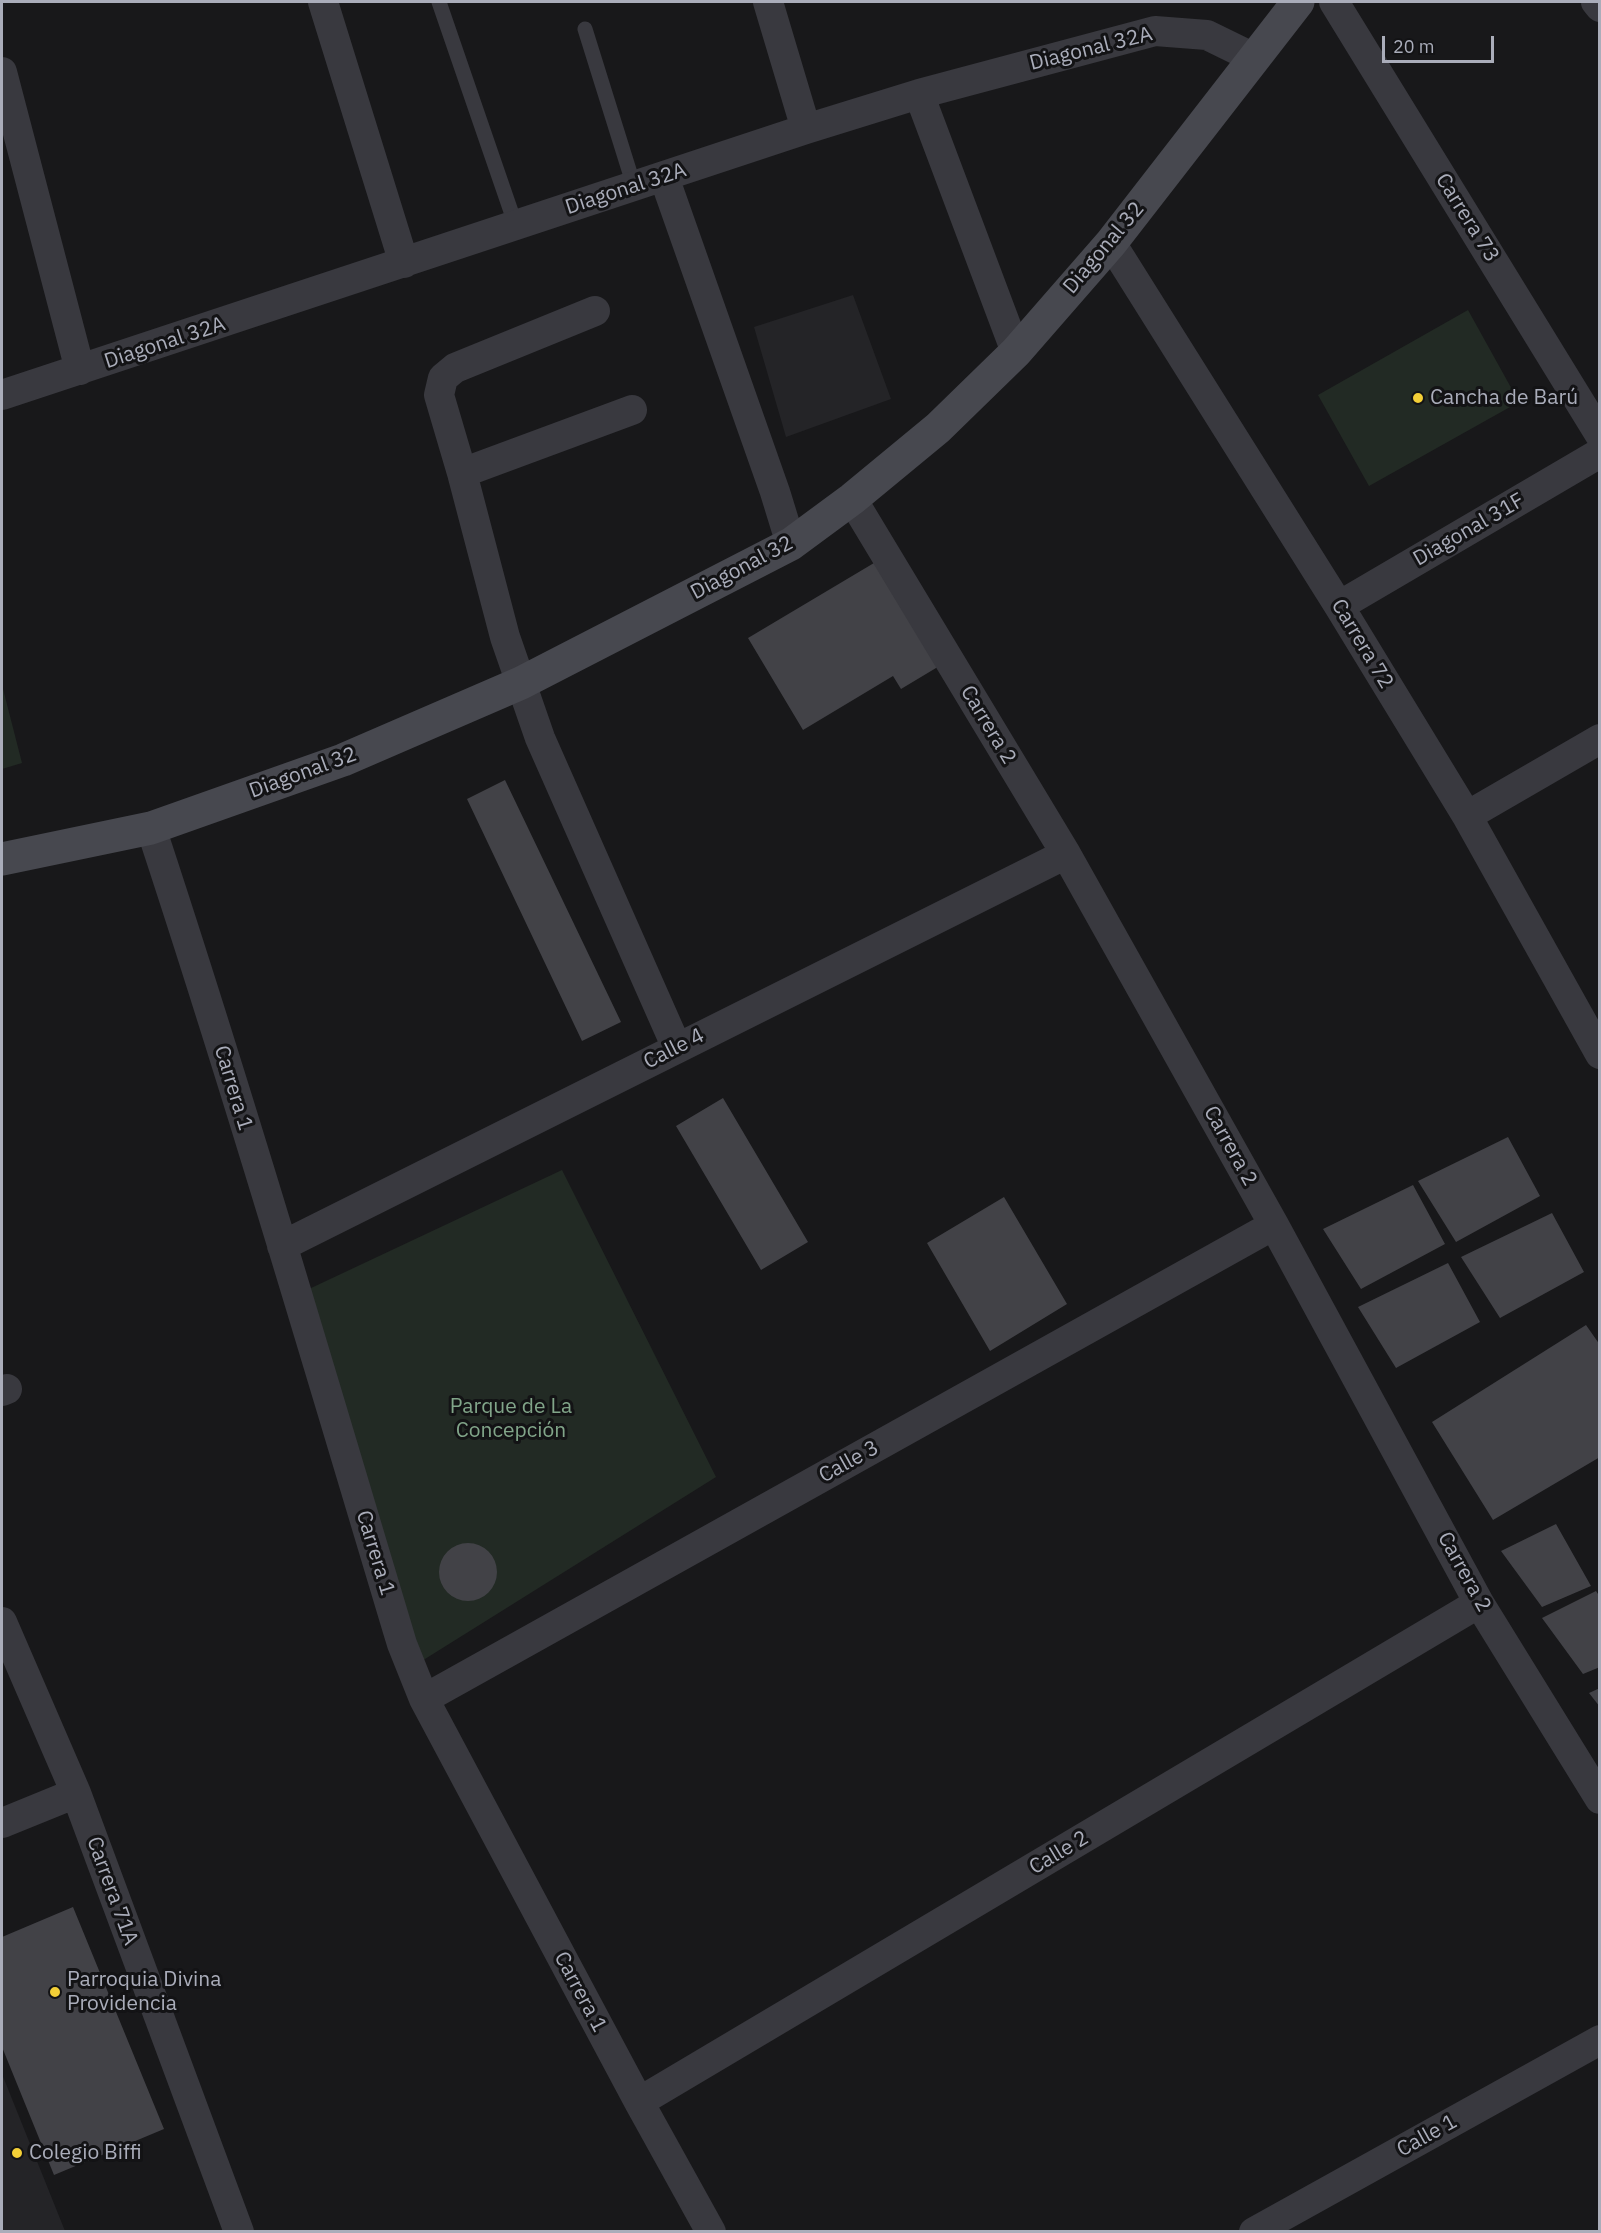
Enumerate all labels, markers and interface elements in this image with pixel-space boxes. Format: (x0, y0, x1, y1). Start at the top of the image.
street label: Diagonal 32A (1027, 22, 1155, 76)
scale bar (1385, 24, 1498, 62)
text: 20 m (1393, 35, 1435, 58)
street label: Diagonal 32A (562, 158, 690, 220)
street label: Carrera 73 (1430, 169, 1504, 267)
street label: Diagonal 32 (1058, 197, 1150, 299)
street label: Diagonal 32A (101, 312, 229, 374)
place label: Cancha de Barú (1430, 385, 1578, 411)
marker: Cancha de Barú (1411, 391, 1425, 405)
street label: Diagonal 31F (1409, 488, 1529, 572)
street label: Diagonal 32 (687, 531, 797, 605)
street label: Carrera 72 (1325, 595, 1399, 693)
street label: Carrera 2 (955, 681, 1021, 769)
street label: Diagonal 32 (246, 742, 360, 804)
street label: Calle 4 (639, 1023, 709, 1075)
street label: Carrera 1 (208, 1042, 258, 1134)
street label: Carrera 2 (1198, 1102, 1262, 1190)
park label: Parque de La Concepción (450, 1394, 572, 1444)
street label: Calle 3 (815, 1435, 883, 1489)
street label: Carrera 1 (350, 1507, 400, 1599)
street label: Carrera 2 (1432, 1528, 1496, 1616)
street label: Calle 2 (1025, 1826, 1093, 1880)
street label: Carrera 71A (81, 1833, 143, 1949)
street label: Carrera 1 (548, 1947, 612, 2037)
place label: Parroquia Divina Providencia (67, 1967, 221, 2017)
marker: Parroquia Divina Providencia (48, 1985, 62, 1999)
street label: Calle 1 (1393, 2109, 1461, 2163)
place label: Colegio Biffi (29, 2140, 142, 2166)
marker: Colegio Biffi (10, 2146, 24, 2160)

